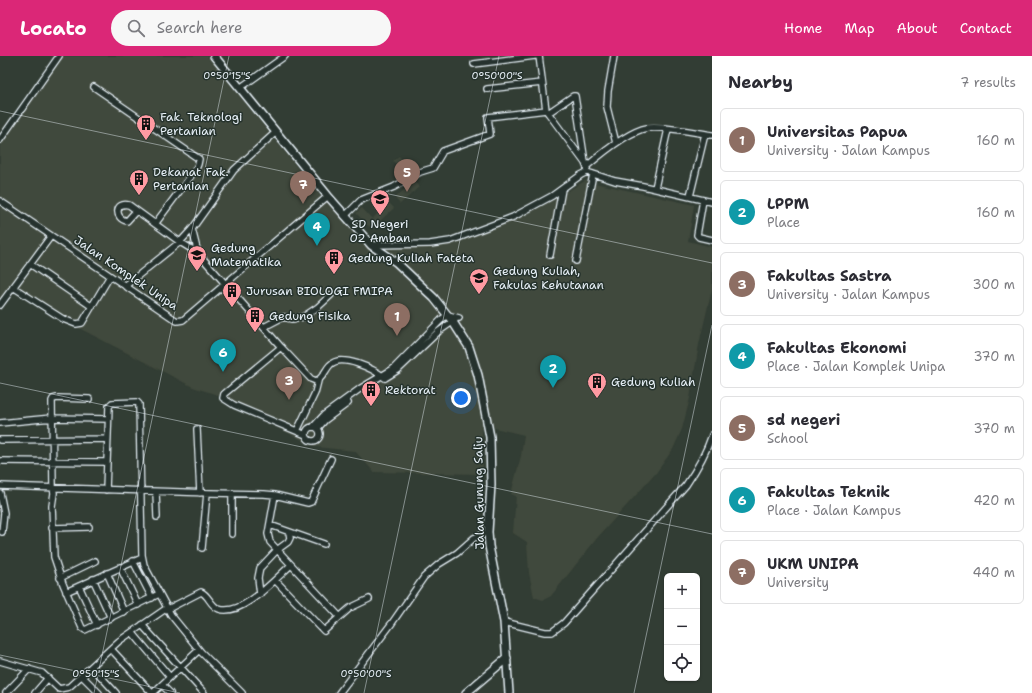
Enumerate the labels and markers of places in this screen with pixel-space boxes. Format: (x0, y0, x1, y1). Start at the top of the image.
place label: Fak. Teknologi Pertanian (160, 109, 242, 139)
building icon: Fak. Teknologi Pertanian (135, 113, 157, 141)
pin: 5 (394, 159, 420, 192)
place label: Dekanat Fak. Pertanian (153, 164, 229, 194)
building icon: Dekanat Fak. Pertanian (128, 168, 150, 196)
pin: 7 (290, 171, 316, 204)
school or university icon: SD Negeri 02 Amban (369, 188, 391, 216)
pin: 4 (304, 213, 330, 246)
place label: SD Negeri 02 Amban (350, 216, 410, 246)
place label: Gedung Matematika (211, 240, 282, 270)
school or university icon: Gedung Matematika (186, 244, 208, 272)
building icon: Gedung Kuliah Fateta (323, 247, 345, 275)
place label: Gedung Kuliah Fateta (348, 250, 475, 266)
place label: Gedung Kuliah, Fakulas Kehutanan (493, 263, 604, 293)
school or university icon: Gedung Kuliah, Fakulas Kehutanan (468, 267, 490, 295)
building icon: Jurusan BIOLOGI FMIPA (221, 280, 243, 308)
place label: Jurusan BIOLOGI FMIPA (246, 283, 393, 299)
pin: 1 (384, 303, 410, 336)
building icon: Gedung Fisika (244, 305, 266, 333)
place label: Gedung Fisika (269, 308, 351, 324)
pin: 6 (210, 339, 236, 372)
pin: 2 (540, 355, 566, 388)
pin: 3 (276, 367, 302, 400)
building icon: Gedung Kuliah (586, 371, 608, 399)
place label: Gedung Kuliah (611, 374, 696, 390)
building icon: Rektorat (360, 379, 382, 407)
place label: Rektorat (385, 382, 436, 398)

